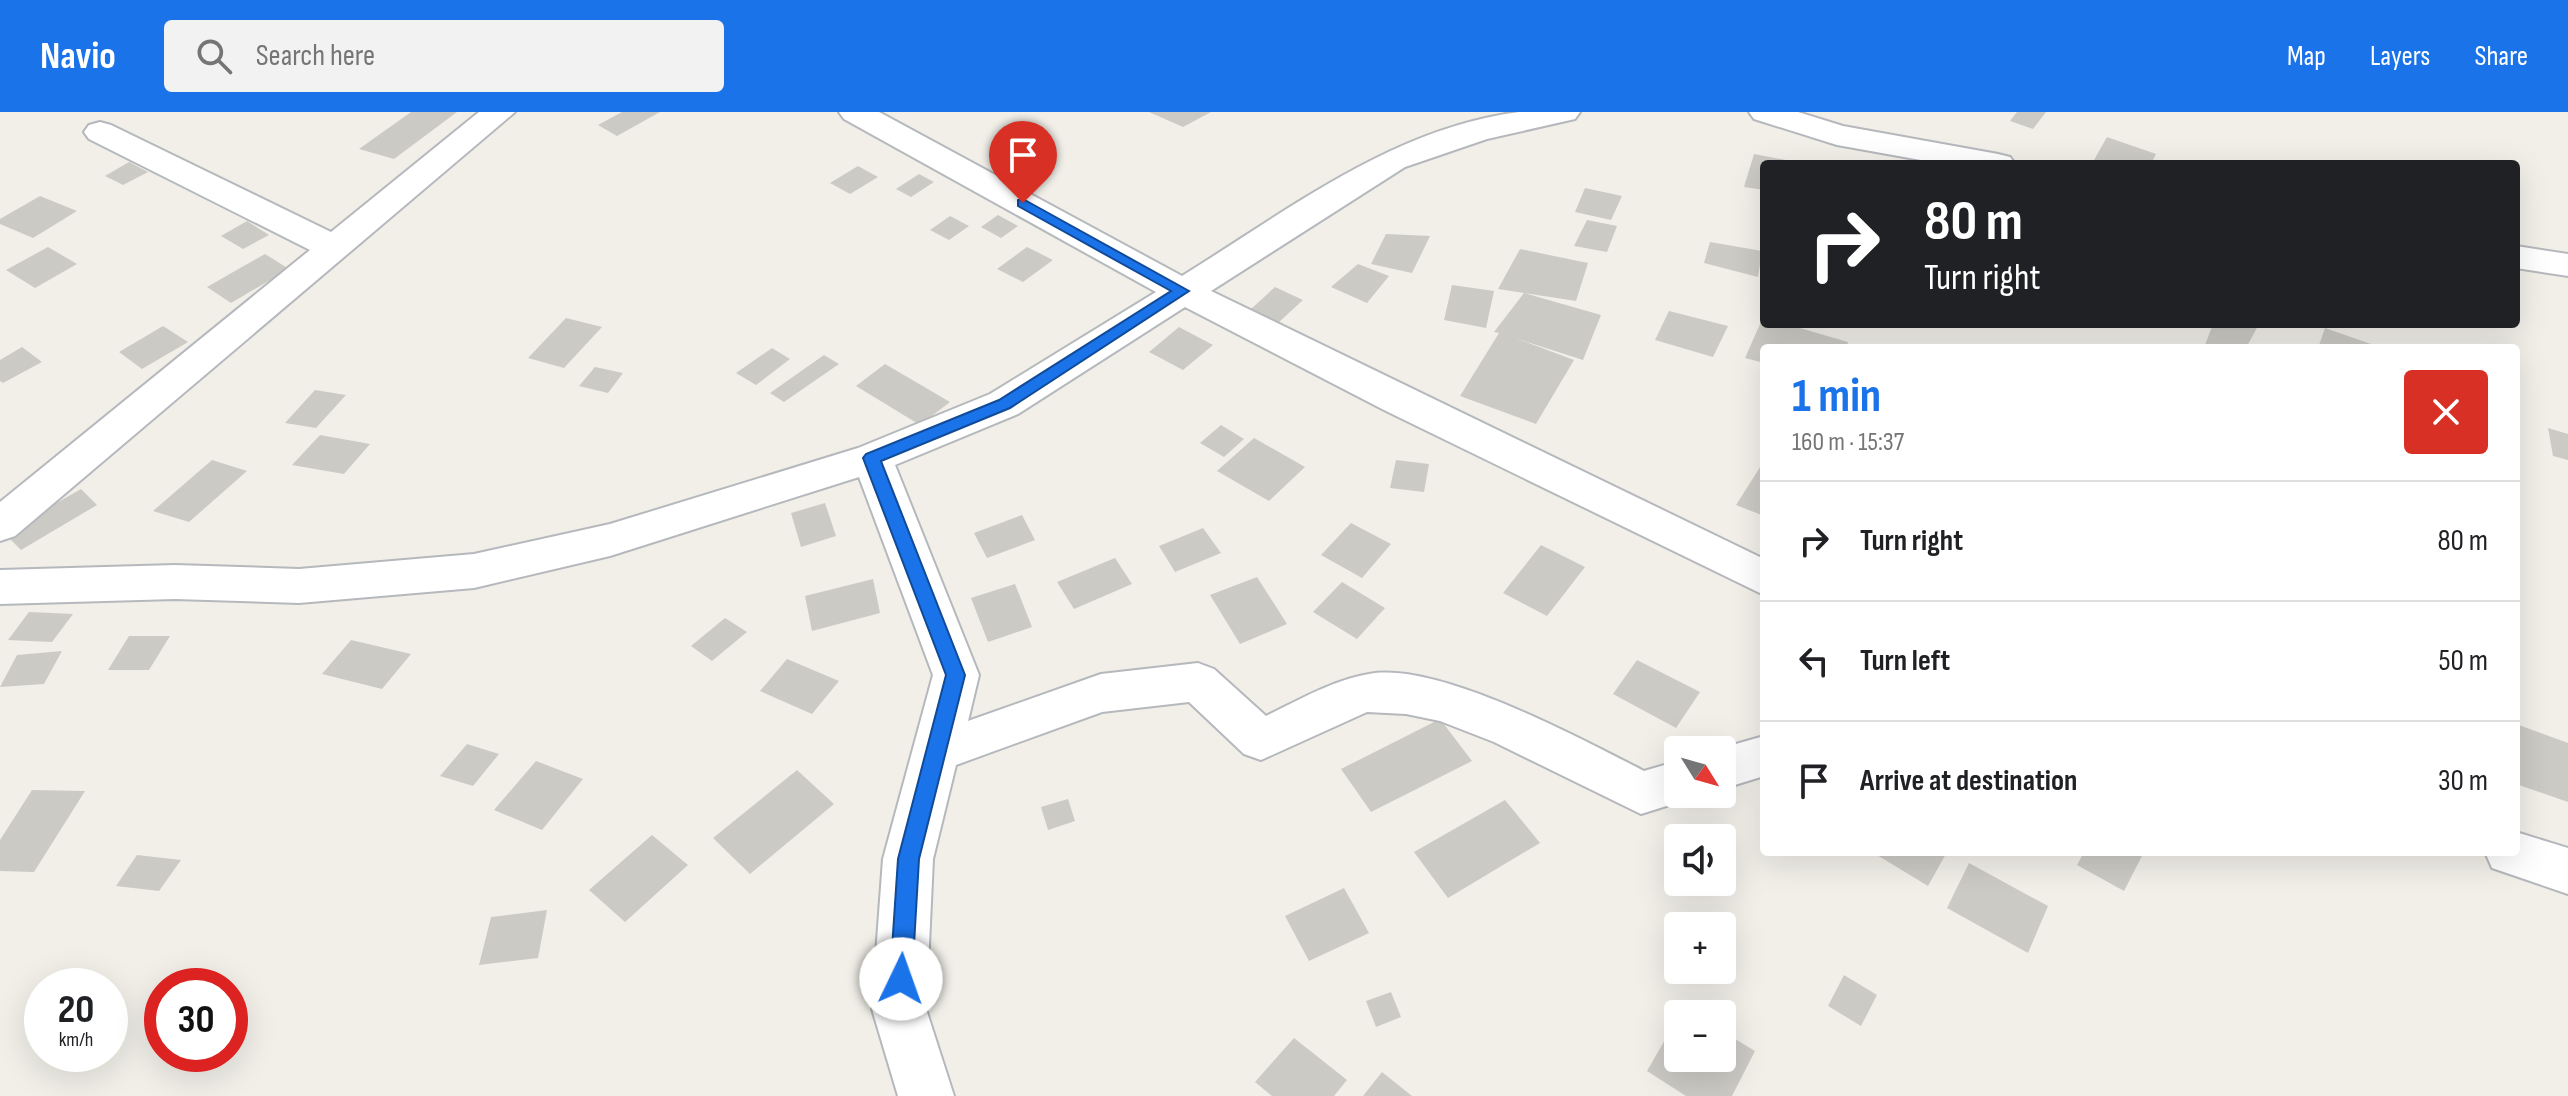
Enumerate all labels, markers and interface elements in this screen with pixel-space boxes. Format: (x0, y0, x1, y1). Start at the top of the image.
search box (164, 20, 724, 92)
text: Navio (40, 34, 116, 79)
icon: search (192, 34, 236, 78)
text: Search here (256, 38, 375, 74)
text: Map (2287, 40, 2326, 73)
text: Layers (2370, 40, 2430, 73)
text: Share (2474, 40, 2528, 73)
pin (989, 121, 1057, 203)
icon: arrive (1001, 133, 1045, 177)
text: 80 m (1924, 189, 2023, 256)
icon: right (1792, 192, 1896, 296)
text: Turn right (1924, 257, 2041, 300)
text: 1 min (1792, 368, 1881, 425)
button: close (2404, 370, 2488, 454)
text: 160 m · 15:37 (1792, 427, 1904, 458)
icon: right (1792, 519, 1836, 563)
text: Turn right (1860, 523, 1963, 559)
text: 80 m (2437, 523, 2488, 559)
icon: left (1792, 639, 1836, 683)
text: Turn left (1860, 643, 1950, 679)
text: 50 m (2439, 643, 2488, 679)
north arrow (1664, 736, 1736, 808)
map controls (1664, 736, 1736, 1072)
icon: arrive (1792, 759, 1836, 803)
text: Arrive at destination (1860, 763, 2077, 799)
text: 30 m (2438, 763, 2488, 799)
button: sound (1664, 824, 1736, 896)
button: + (1664, 912, 1736, 984)
position arrow (859, 937, 943, 1021)
speed limit sign: 30 (144, 968, 248, 1072)
text: 20 (58, 986, 94, 1034)
button: − (1664, 1000, 1736, 1072)
text: km/h (59, 1028, 93, 1052)

